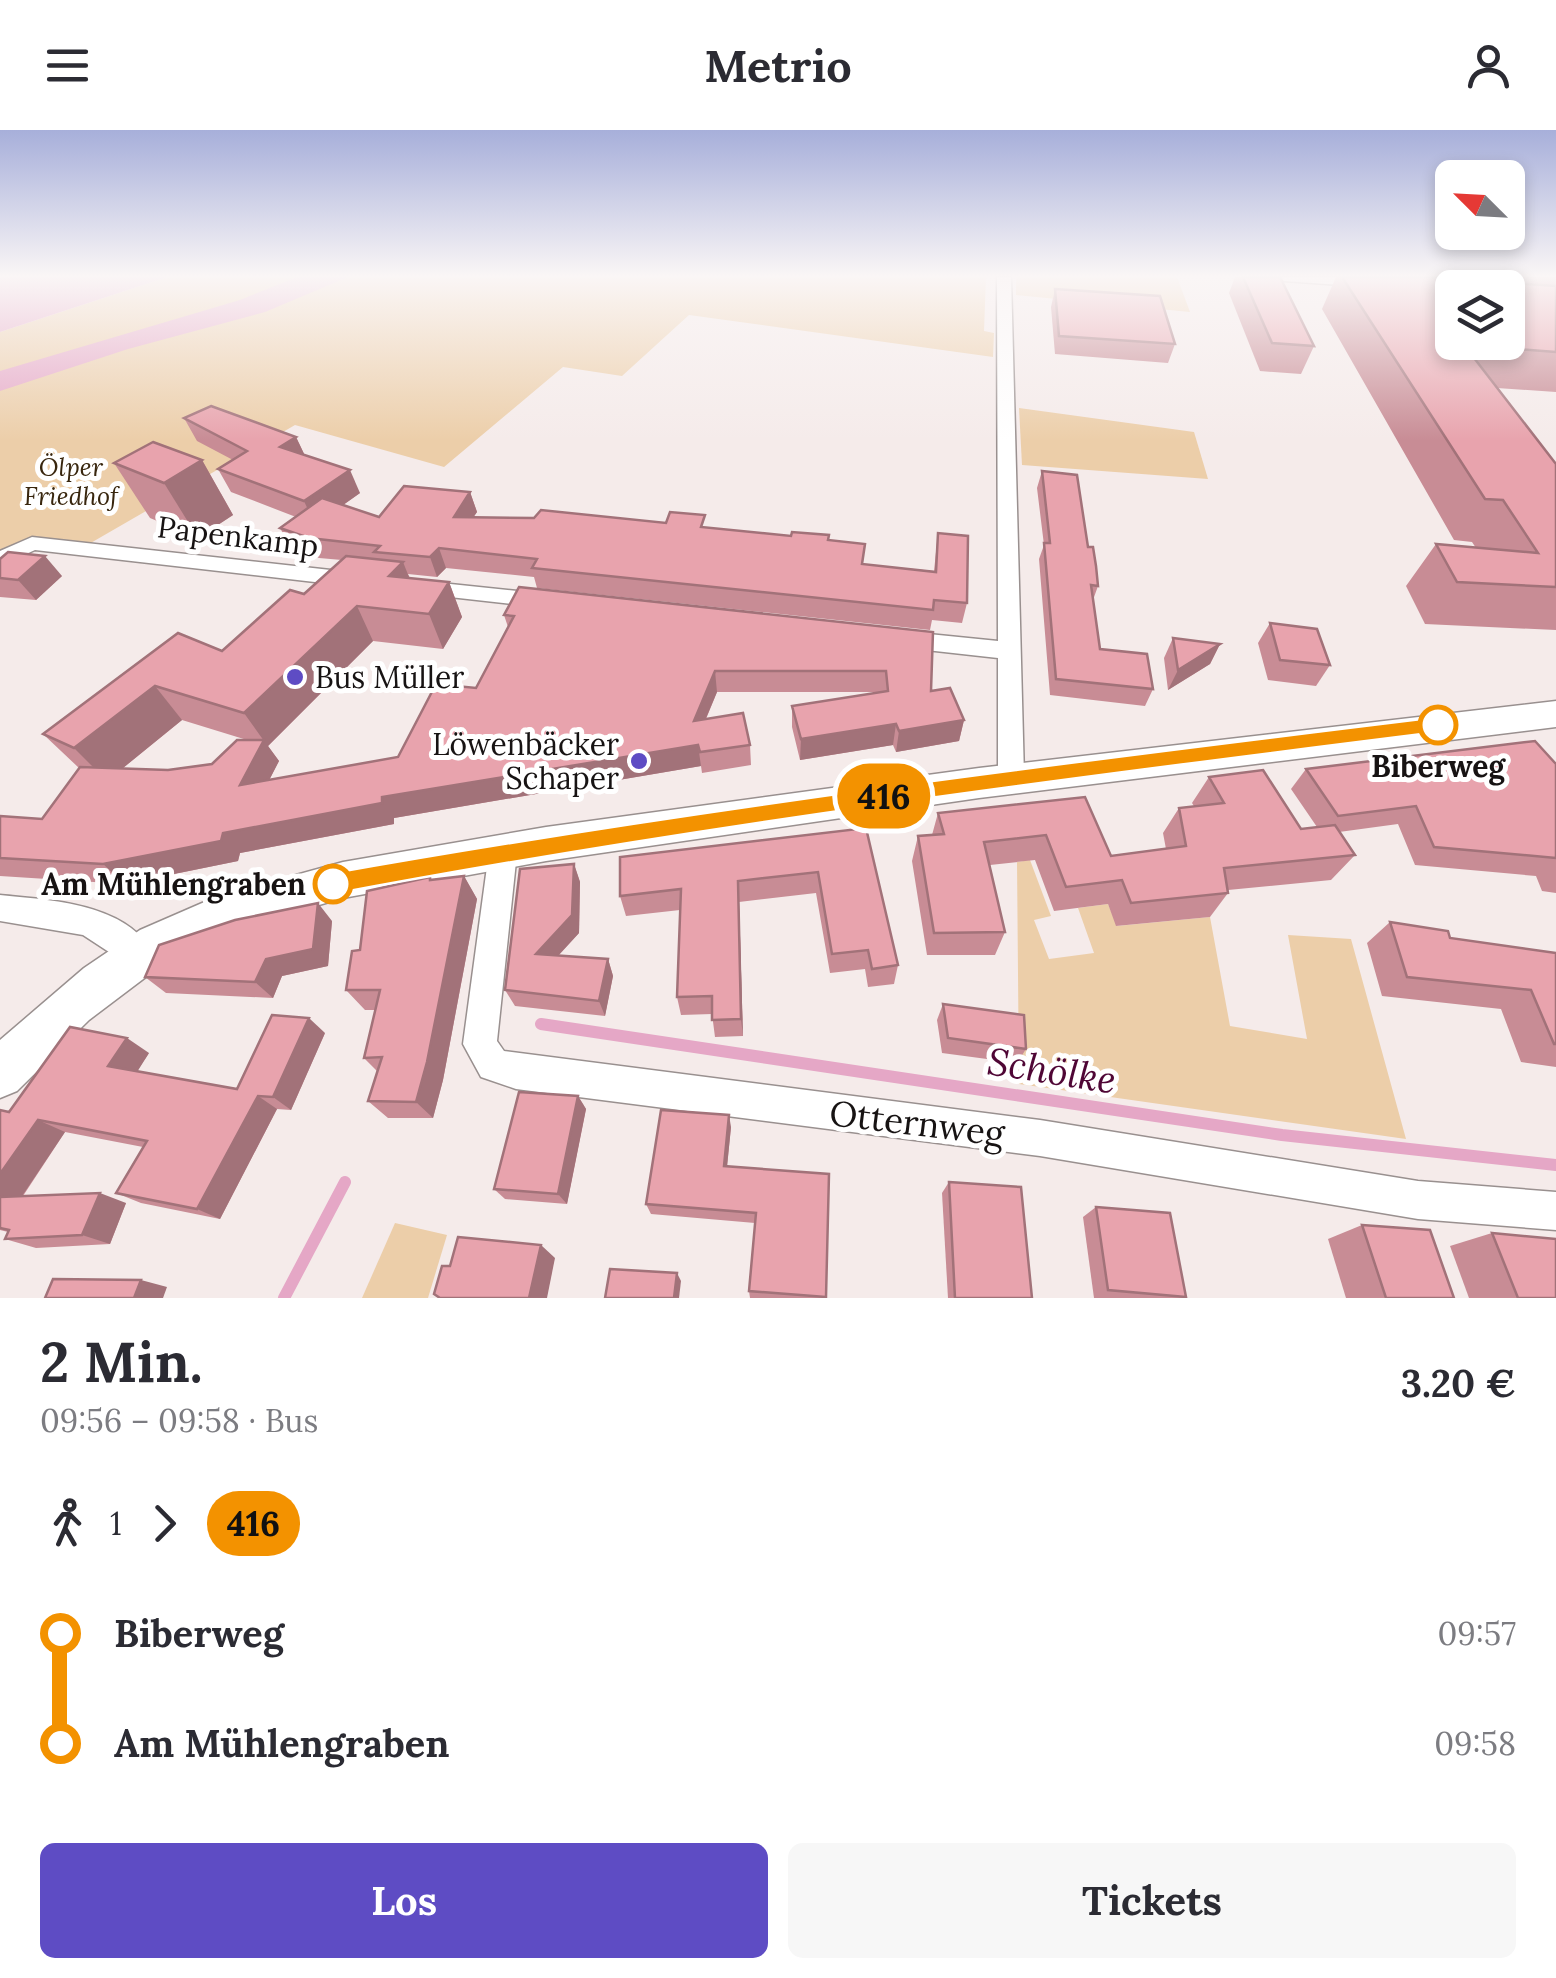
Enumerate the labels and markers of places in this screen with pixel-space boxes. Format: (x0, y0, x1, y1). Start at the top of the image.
place label: Bus Müller (315, 658, 464, 696)
marker: Bus Müller (284, 666, 306, 688)
marker: Biberweg (1419, 706, 1457, 744)
place label: Löwenbäcker Schaper (432, 725, 619, 797)
place label: Biberweg (1371, 747, 1506, 786)
marker: Löwenbäcker Schaper (628, 750, 650, 772)
place label: Am Mühlengraben (41, 865, 306, 904)
marker: Am Mühlengraben (314, 865, 352, 903)

